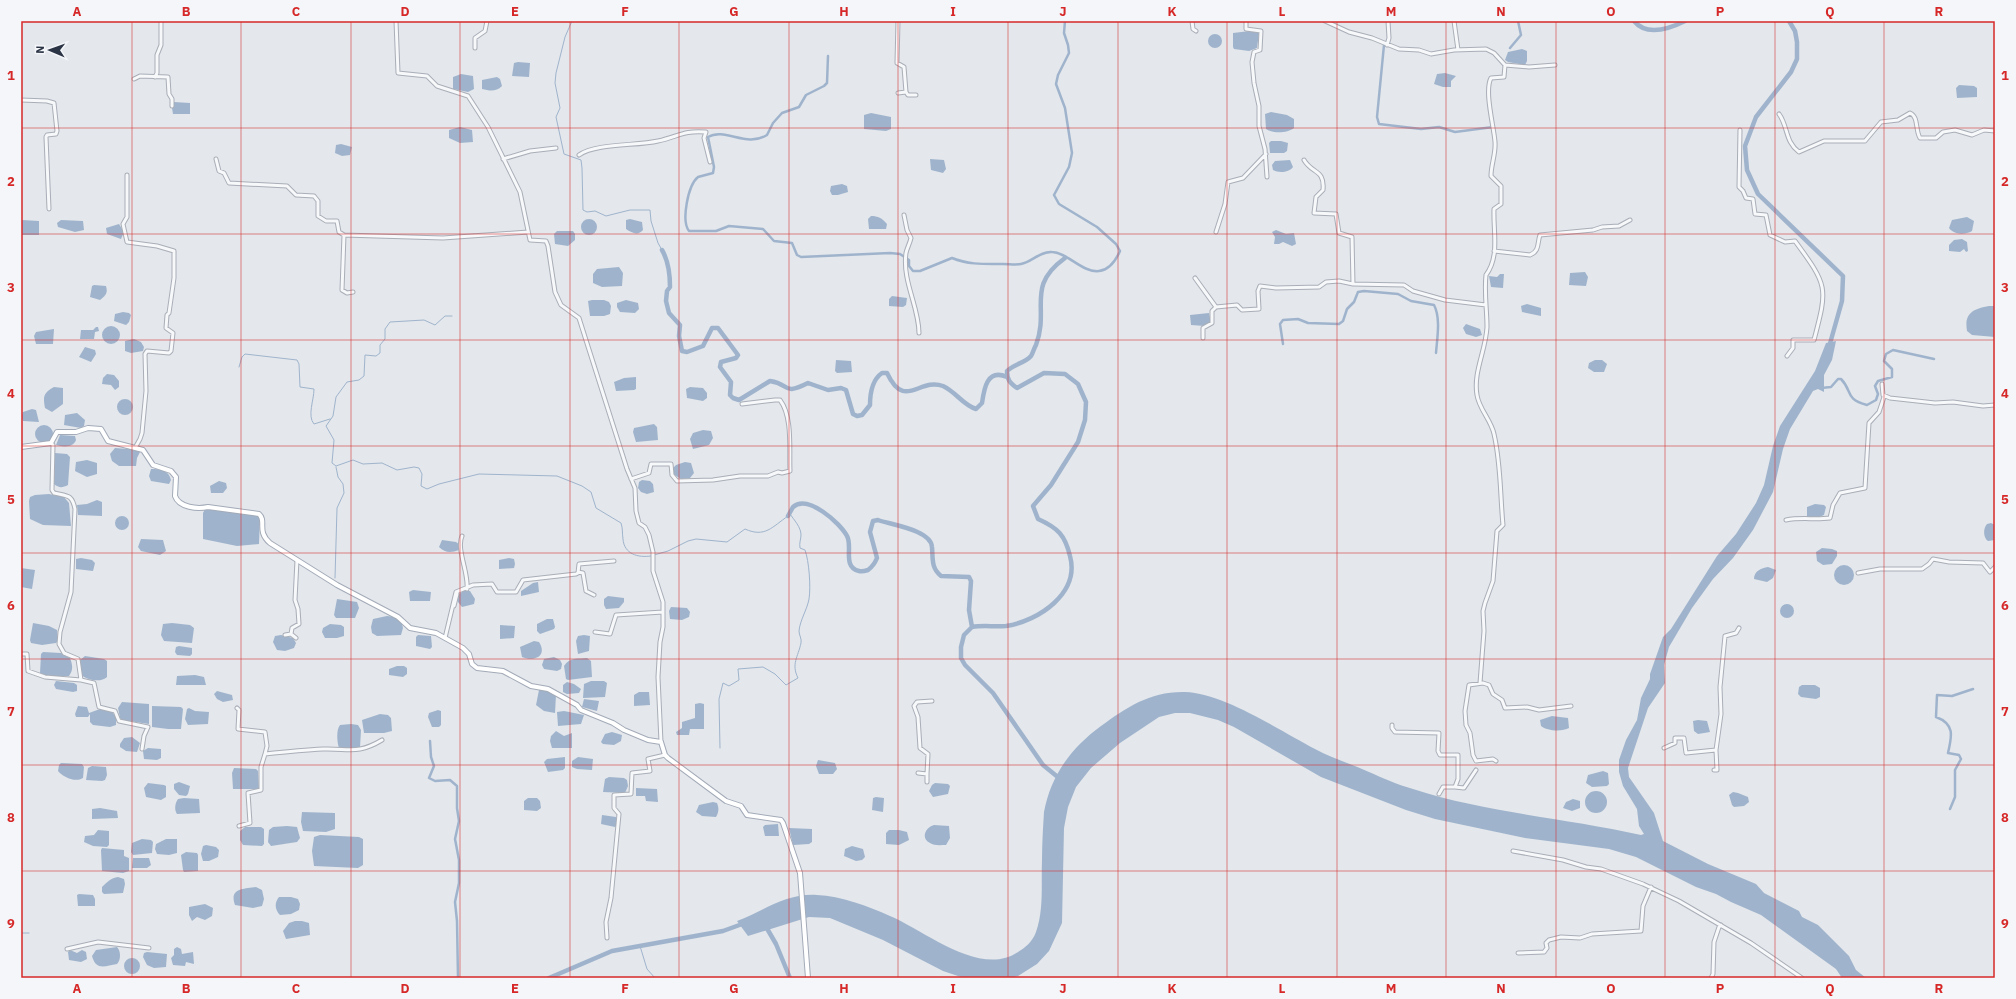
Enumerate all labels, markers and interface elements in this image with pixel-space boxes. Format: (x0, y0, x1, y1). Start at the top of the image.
text: A (73, 3, 82, 20)
text: B (182, 3, 191, 20)
text: C (292, 3, 301, 20)
text: D (400, 3, 410, 20)
text: E (511, 3, 519, 20)
text: F (621, 3, 629, 20)
text: G (729, 3, 739, 20)
text: H (839, 3, 849, 20)
text: I (950, 3, 956, 20)
text: J (1059, 3, 1067, 20)
text: K (1167, 3, 1177, 20)
text: L (1279, 3, 1286, 20)
text: M (1386, 3, 1396, 20)
text: N (1496, 3, 1506, 20)
text: O (1606, 3, 1616, 20)
text: P (1716, 3, 1725, 20)
text: Q (1825, 3, 1835, 20)
text: R (1935, 3, 1944, 20)
north arrow (30, 30, 70, 70)
text: N (33, 45, 47, 54)
text: 1 (7, 67, 15, 84)
text: 1 (2001, 67, 2009, 84)
text: 2 (7, 173, 15, 190)
text: 2 (2001, 173, 2009, 190)
text: 3 (7, 279, 15, 296)
text: 3 (2001, 279, 2009, 296)
text: 4 (7, 385, 15, 402)
text: 4 (2001, 385, 2009, 402)
text: 5 (7, 491, 15, 508)
text: 5 (2001, 491, 2009, 508)
text: 6 (7, 597, 15, 614)
text: 6 (2001, 597, 2009, 614)
text: 7 (7, 703, 15, 720)
text: 7 (2001, 703, 2009, 720)
text: 8 (7, 809, 15, 826)
text: 8 (2001, 809, 2009, 826)
text: 9 (7, 915, 15, 932)
text: 9 (2001, 915, 2009, 932)
text: A (73, 980, 82, 997)
text: B (182, 980, 191, 997)
text: C (292, 980, 301, 997)
text: D (400, 980, 410, 997)
text: E (511, 980, 519, 997)
text: F (621, 980, 629, 997)
text: G (729, 980, 739, 997)
text: H (839, 980, 849, 997)
text: I (950, 980, 956, 997)
text: J (1059, 980, 1067, 997)
text: K (1167, 980, 1177, 997)
text: L (1279, 980, 1286, 997)
text: M (1386, 980, 1396, 997)
text: N (1496, 980, 1506, 997)
text: O (1606, 980, 1616, 997)
text: P (1716, 980, 1725, 997)
text: Q (1825, 980, 1835, 997)
text: R (1935, 980, 1944, 997)

